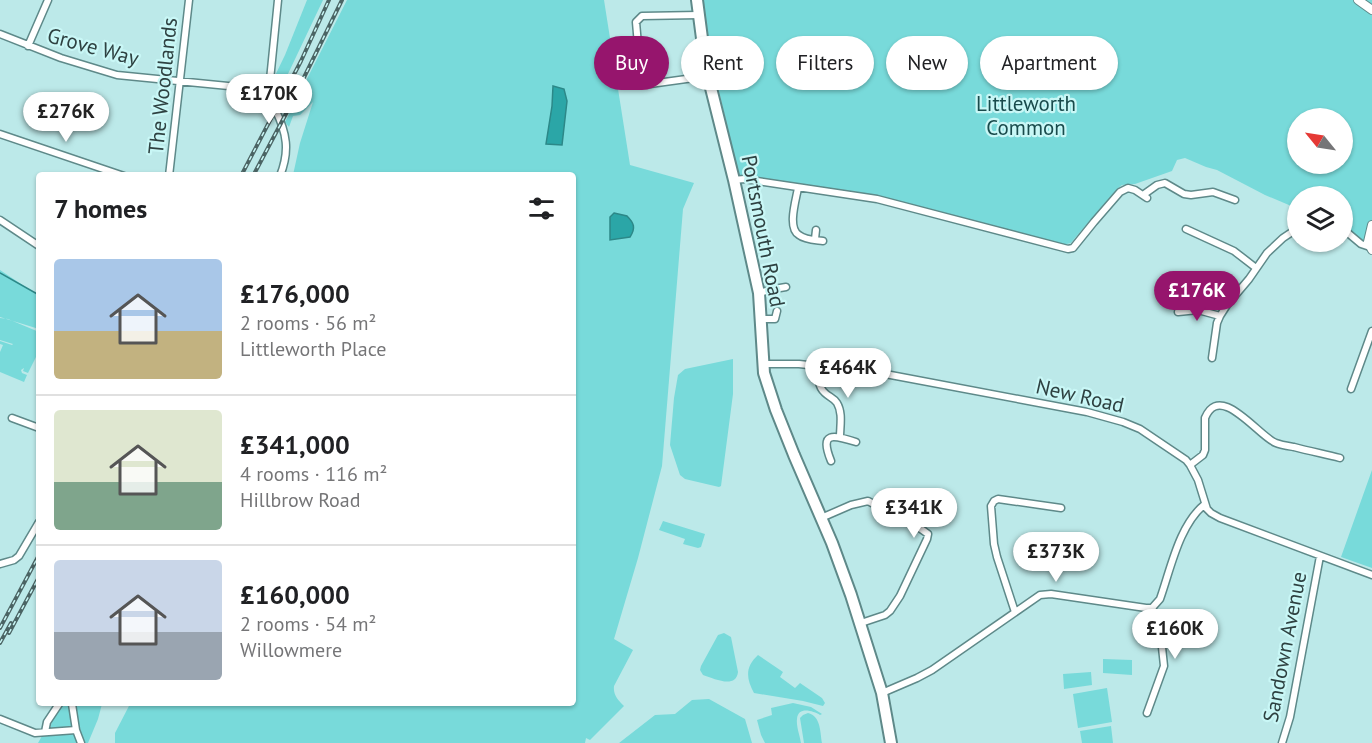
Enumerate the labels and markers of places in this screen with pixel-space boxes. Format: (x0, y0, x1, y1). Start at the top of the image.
pin: £170K (227, 74, 311, 125)
pin: £276K (24, 92, 108, 143)
pin: £176K (1155, 271, 1239, 322)
pin: £464K (806, 348, 890, 399)
pin: £341K (872, 488, 956, 539)
pin: £373K (1014, 532, 1098, 583)
pin: £160K (1133, 609, 1217, 660)

